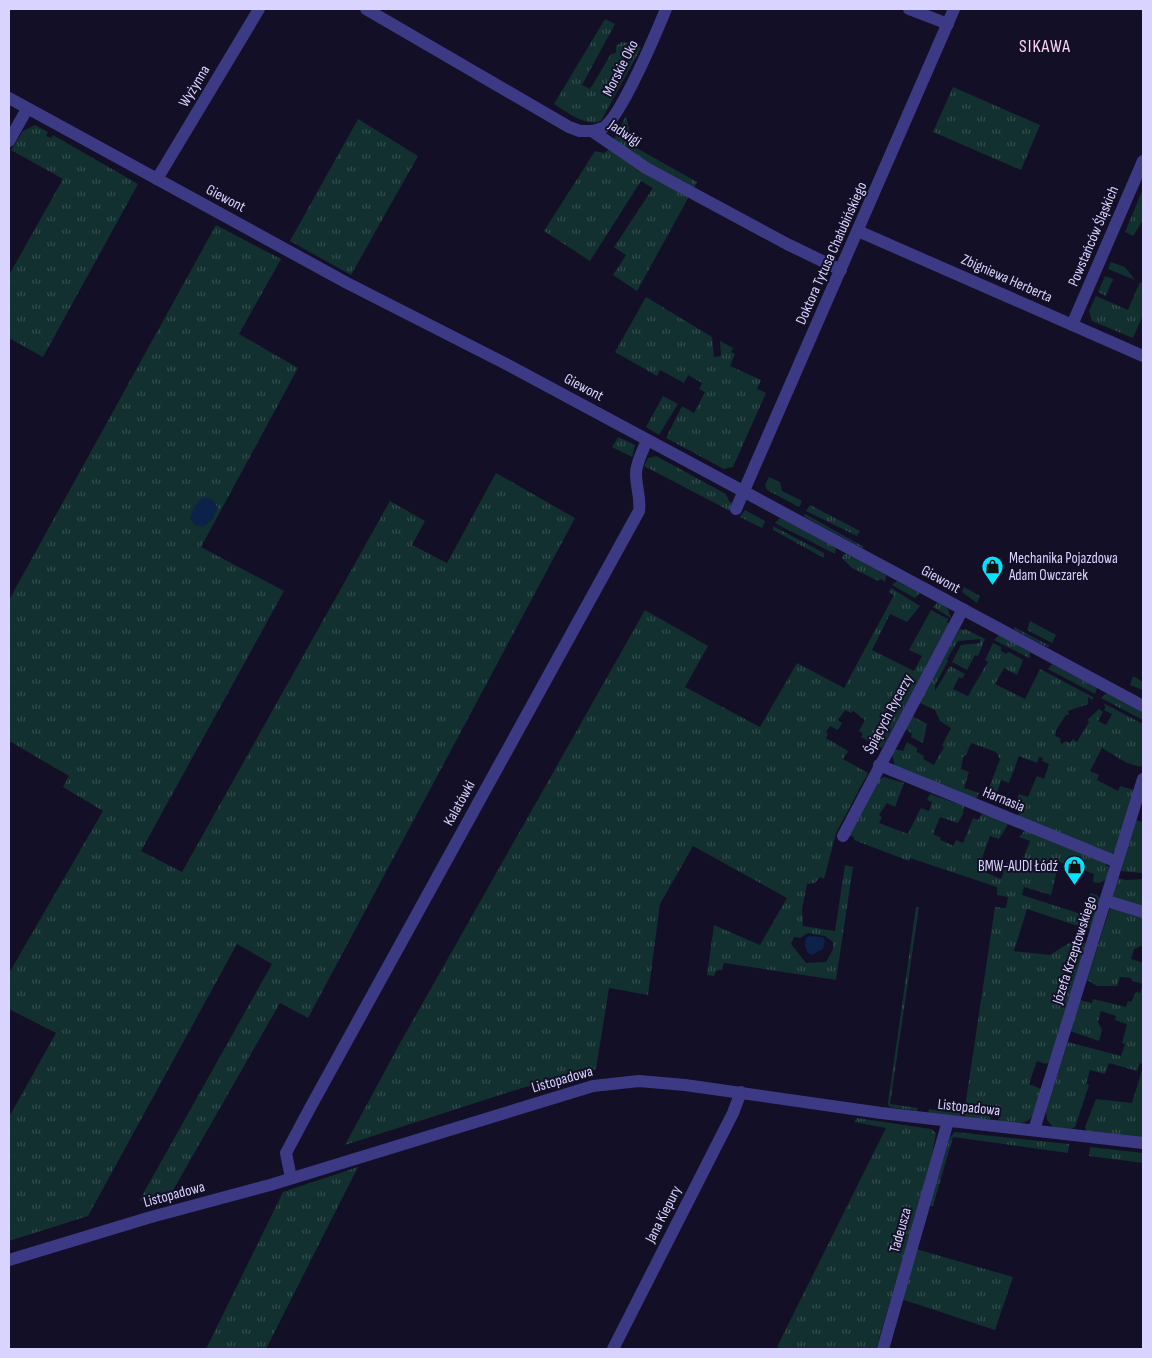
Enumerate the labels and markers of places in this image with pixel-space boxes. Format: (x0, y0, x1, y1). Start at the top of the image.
place label: Mechanika Pojazdowa Adam Owczarek (1008, 549, 1118, 585)
shop icon: Mechanika Pojazdowa Adam Owczarek (981, 555, 1005, 586)
shop icon: BMW-AUDI Łódź (1062, 854, 1086, 885)
place label: BMW-AUDI Łódź (978, 857, 1059, 876)

